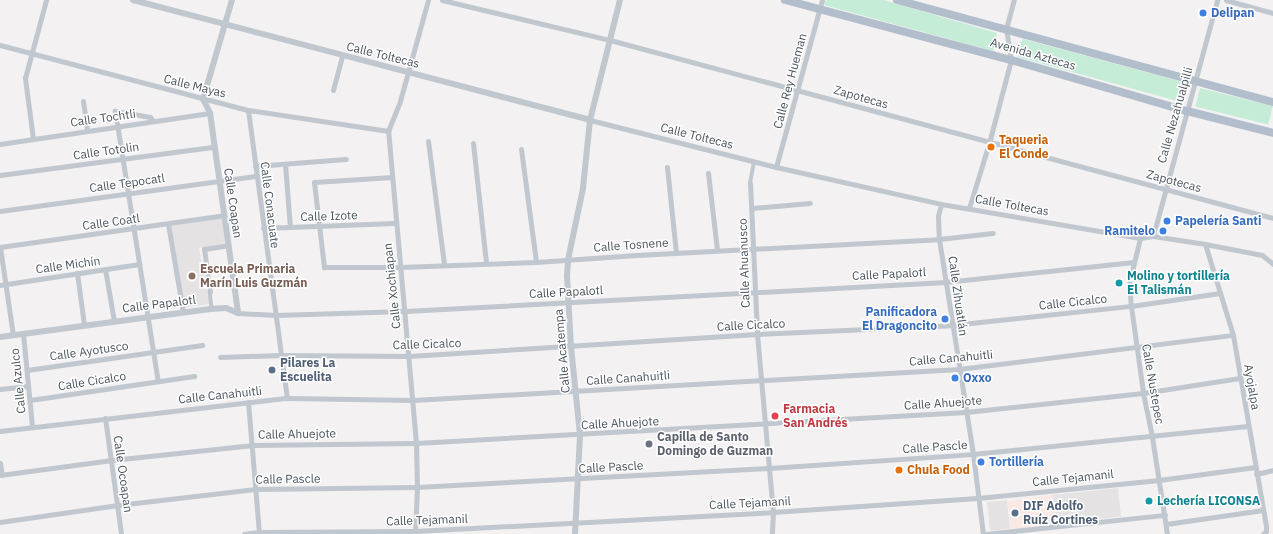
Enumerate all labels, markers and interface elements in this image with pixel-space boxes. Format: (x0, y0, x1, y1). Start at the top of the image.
place label: Delipan (1211, 6, 1254, 20)
marker: Delipan (1198, 8, 1208, 18)
street label: Calle Rey Hueman (770, 32, 810, 130)
street label: Avenida Aztecas (989, 35, 1077, 73)
street label: Calle Toltecas (345, 39, 421, 71)
street label: Calle Nezahualpilli (1154, 65, 1196, 165)
street label: Calle Mayas (162, 71, 228, 101)
street label: Zapotecas (832, 82, 890, 112)
street label: Calle Tochtli (69, 106, 137, 130)
street label: Calle Toltecas (659, 120, 735, 152)
place label: Taqueria El Conde (999, 133, 1049, 161)
street label: Calle Totolin (72, 139, 140, 163)
marker: Taqueria El Conde (986, 142, 996, 152)
street label: Calle Conacuate (258, 161, 282, 249)
street label: Calle Coapan (221, 167, 245, 239)
street label: Zapotecas (1145, 167, 1203, 195)
street label: Calle Tepocatl (88, 171, 166, 195)
street label: Calle Toltecas (974, 191, 1050, 219)
street label: Calle Izote (300, 208, 358, 224)
street label: Calle Coatl (81, 211, 141, 233)
place label: Papelería Santi (1175, 214, 1261, 228)
marker: Papelería Santi (1162, 216, 1172, 226)
street label: Calle Ahuanusco (735, 218, 753, 308)
place label: Ramitelo (1104, 224, 1155, 238)
marker: Ramitelo (1158, 226, 1168, 236)
street label: Calle Tosnene (593, 235, 669, 255)
street label: Calle Xochiapan (380, 242, 404, 330)
street label: Calle Michín (35, 253, 101, 277)
street label: Calle Zihuatlán (945, 255, 971, 337)
place label: Escuela Primaria Marín Luis Guzmán (200, 262, 307, 290)
street label: Calle Papalotl (852, 265, 926, 283)
place label: Molino y tortillería El Talismán (1127, 269, 1230, 297)
marker: Escuela Primaria Marín Luis Guzmán (187, 271, 197, 281)
marker: Molino y tortillería El Talismán (1114, 278, 1124, 288)
street label: Calle Papalotl (529, 283, 603, 301)
street label: Calle Cicalco (1038, 291, 1108, 313)
street label: Calle Papalotl (121, 292, 197, 316)
place label: Panificadora El Dragoncito (862, 305, 937, 333)
street label: Calle Acatempa (551, 308, 573, 394)
marker: Panificadora El Dragoncito (940, 314, 950, 324)
street label: Calle Cicalco (716, 316, 786, 334)
street label: Calle Cicalco (392, 336, 462, 352)
street label: Calle Ayotusco (49, 338, 129, 364)
street label: Calle Nustepec (1139, 343, 1167, 425)
street label: Calle Azulco (7, 347, 29, 415)
street label: Calle Canahuitli (909, 347, 993, 369)
place label: Pilares La Escuelita (280, 356, 335, 384)
street label: Ayojalpa (1241, 363, 1263, 411)
marker: Pilares La Escuelita (267, 365, 277, 375)
street label: Calle Canahuitli (586, 368, 670, 388)
street label: Calle Cicalco (57, 369, 127, 393)
place label: Oxxo (963, 371, 992, 385)
marker: Oxxo (950, 373, 960, 383)
street label: Calle Canahuitli (178, 383, 262, 407)
street label: Calle Ahuejote (904, 393, 982, 413)
place label: Farmacia San Andrés (783, 402, 848, 430)
marker: Farmacia San Andrés (770, 411, 780, 421)
street label: Calle Ahuejote (581, 414, 659, 432)
street label: Calle Ahuejote (258, 426, 336, 442)
place label: Capilla de Santo Domingo de Guzman (657, 430, 773, 458)
street label: Calle Ocoapan (110, 435, 136, 513)
street label: Calle Pascle (902, 438, 968, 456)
marker: Capilla de Santo Domingo de Guzman (644, 439, 654, 449)
place label: Tortillería (989, 455, 1044, 469)
marker: Tortillería (976, 457, 986, 467)
street label: Calle Pascle (578, 458, 644, 476)
place label: Chula Food (907, 463, 970, 477)
marker: Chula Food (894, 465, 904, 475)
street label: Calle Tejamanil (1032, 467, 1114, 489)
street label: Calle Pascle (255, 471, 321, 487)
street label: Calle Tejamanil (709, 494, 791, 512)
place label: Lechería LICONSA (1157, 494, 1260, 508)
marker: Lechería LICONSA (1144, 496, 1154, 506)
place label: DIF Adolfo Ruíz Cortines (1023, 499, 1098, 527)
marker: DIF Adolfo Ruíz Cortines (1010, 508, 1020, 518)
street label: Calle Tejamanil (386, 511, 468, 529)

